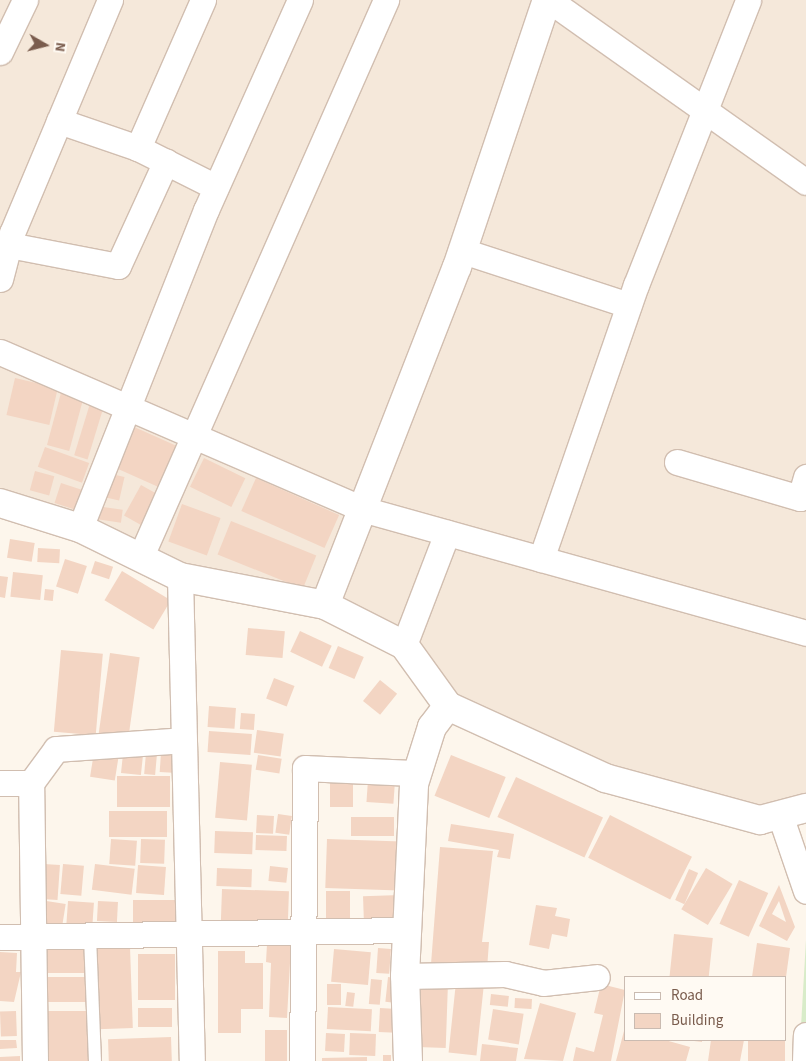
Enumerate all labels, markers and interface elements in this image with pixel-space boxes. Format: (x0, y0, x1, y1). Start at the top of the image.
north arrow (20, 20, 70, 70)
text: N (49, 41, 70, 53)
legend (624, 976, 786, 1041)
text: Road (671, 985, 703, 1006)
text: Building (671, 1010, 723, 1031)

